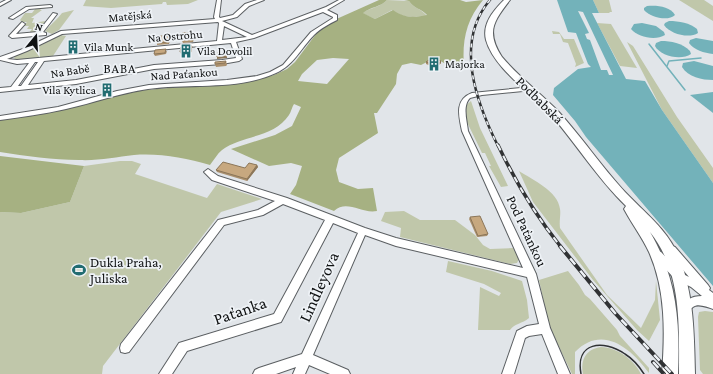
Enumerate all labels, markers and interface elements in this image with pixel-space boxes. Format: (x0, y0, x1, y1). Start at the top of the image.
street label: Matějská (108, 7, 153, 25)
north arrow (16, 16, 56, 56)
text: N (34, 20, 45, 34)
street label: Na Ostrohu (147, 27, 204, 45)
building icon: Vila Munk (65, 39, 81, 55)
place label: Vila Munk (84, 40, 134, 54)
building icon: Vila Dovolil (178, 43, 194, 59)
place label: Vila Dovolil (197, 44, 253, 58)
building icon: Majorka (426, 56, 442, 72)
place label: Majorka (445, 57, 485, 71)
street label: Na Babě (50, 61, 90, 81)
district label: BABA (104, 61, 136, 76)
street label: Nad Paťankou (150, 65, 219, 83)
street label: Podbabská (513, 73, 567, 127)
building icon: Vila Kytlica (99, 82, 115, 98)
place label: Vila Kytlica (42, 83, 96, 97)
street label: Pod Paťankou (504, 193, 551, 270)
street label: Lindleyova (295, 249, 343, 325)
place label: Dukla Praha, Juliska (88, 254, 162, 286)
sports icon: Dukla Praha, Juliska (71, 262, 87, 278)
street label: Paťanka (211, 293, 269, 329)

